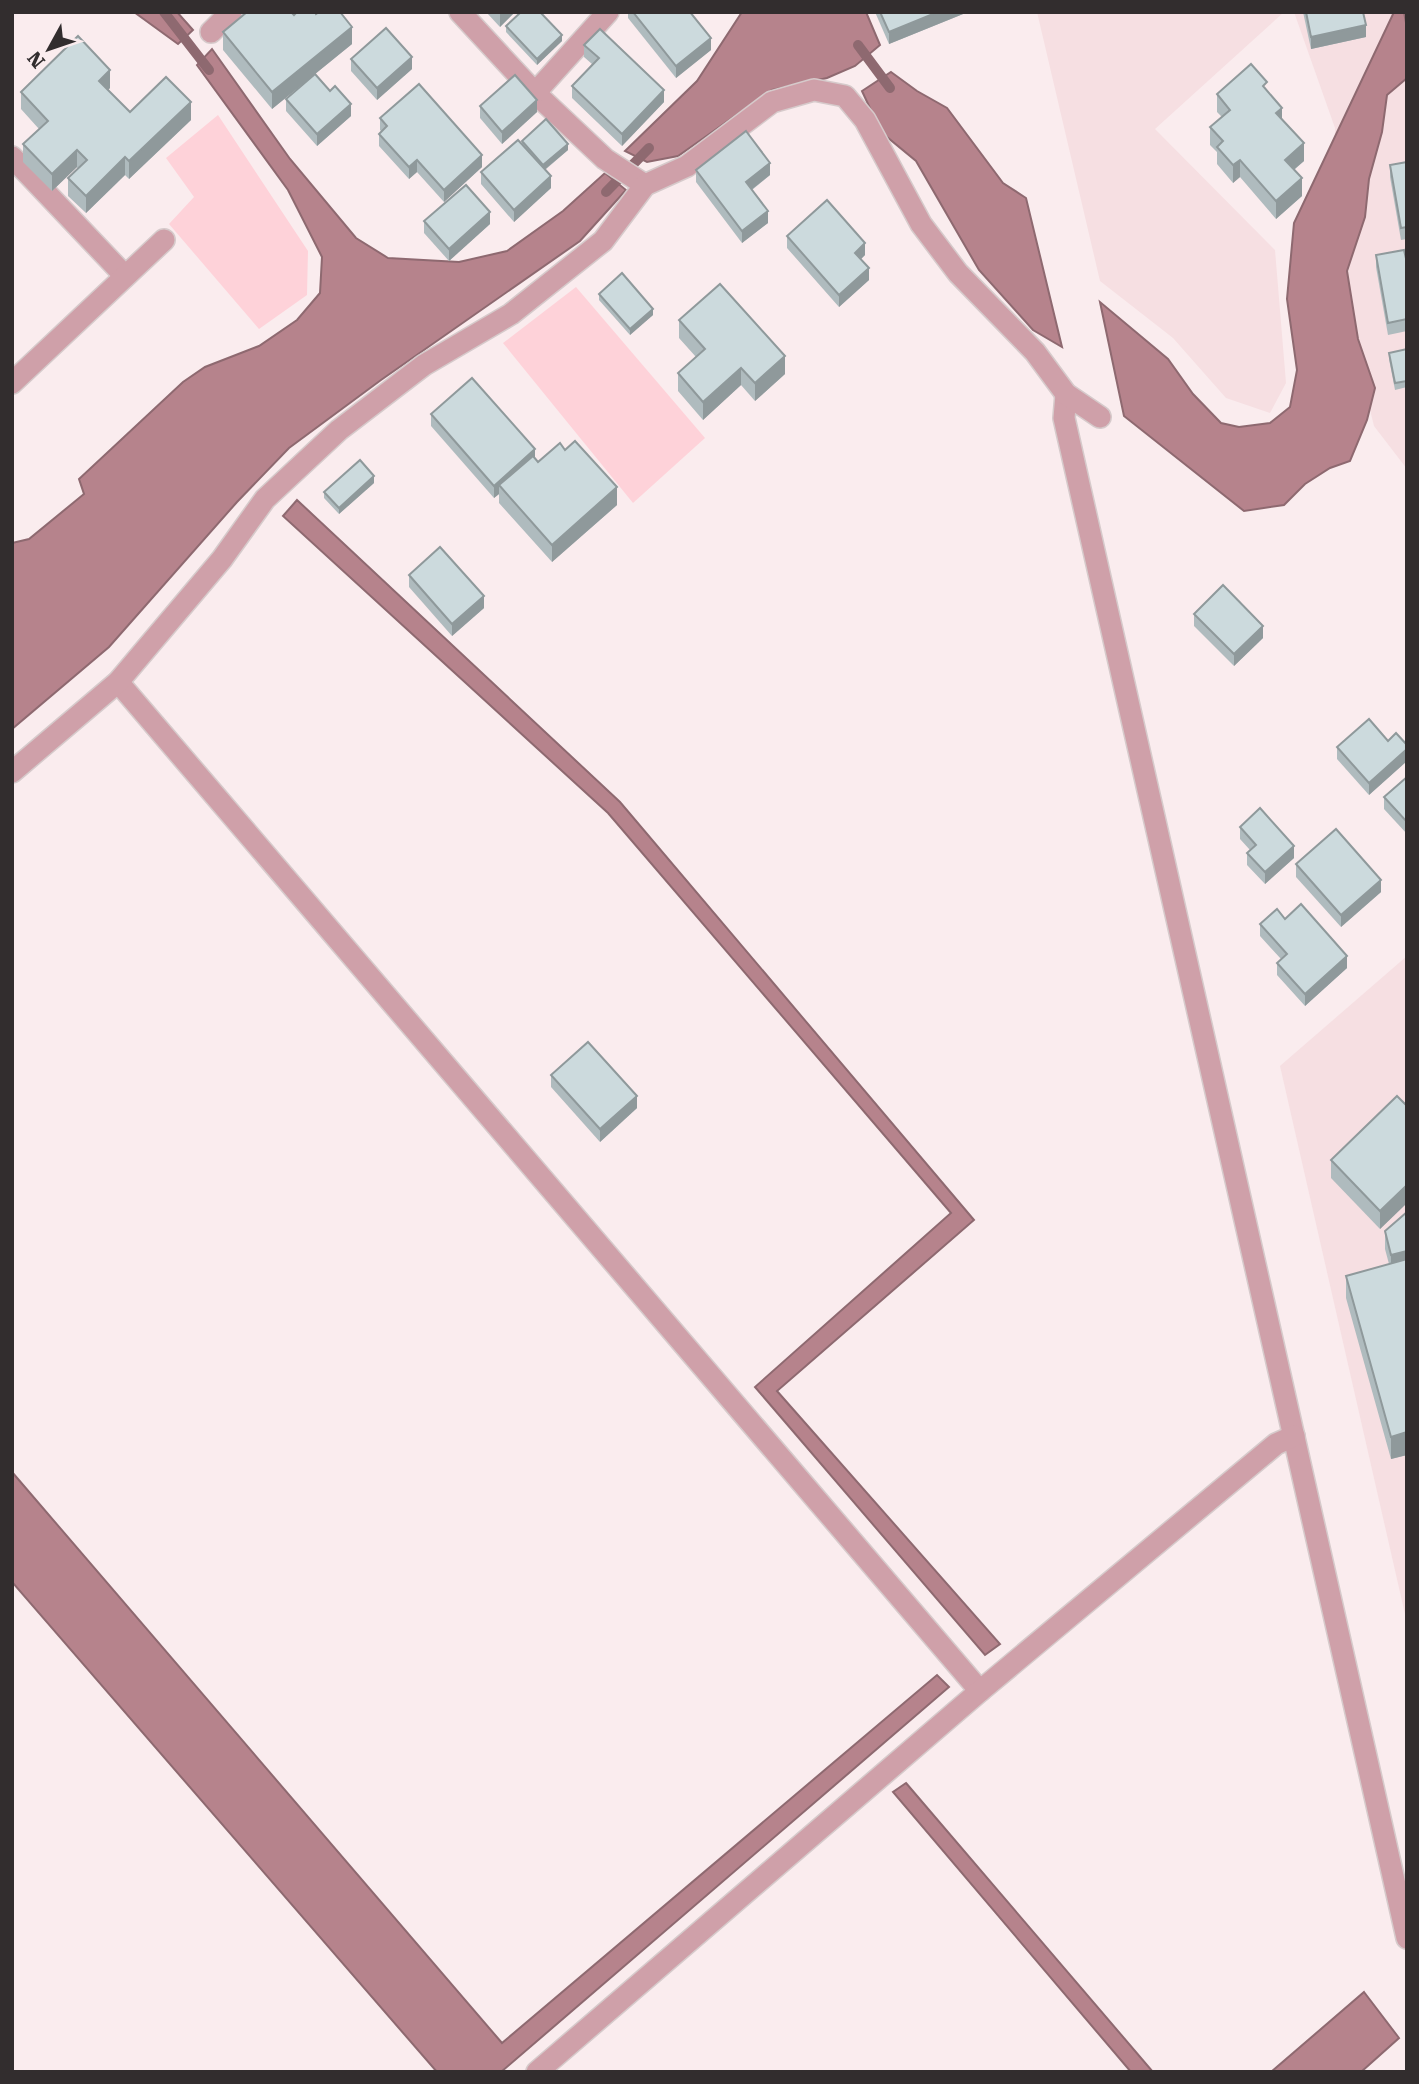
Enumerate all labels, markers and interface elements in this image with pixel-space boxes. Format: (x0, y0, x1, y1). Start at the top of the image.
north arrow (14, 14, 84, 84)
text: N (23, 46, 50, 73)

